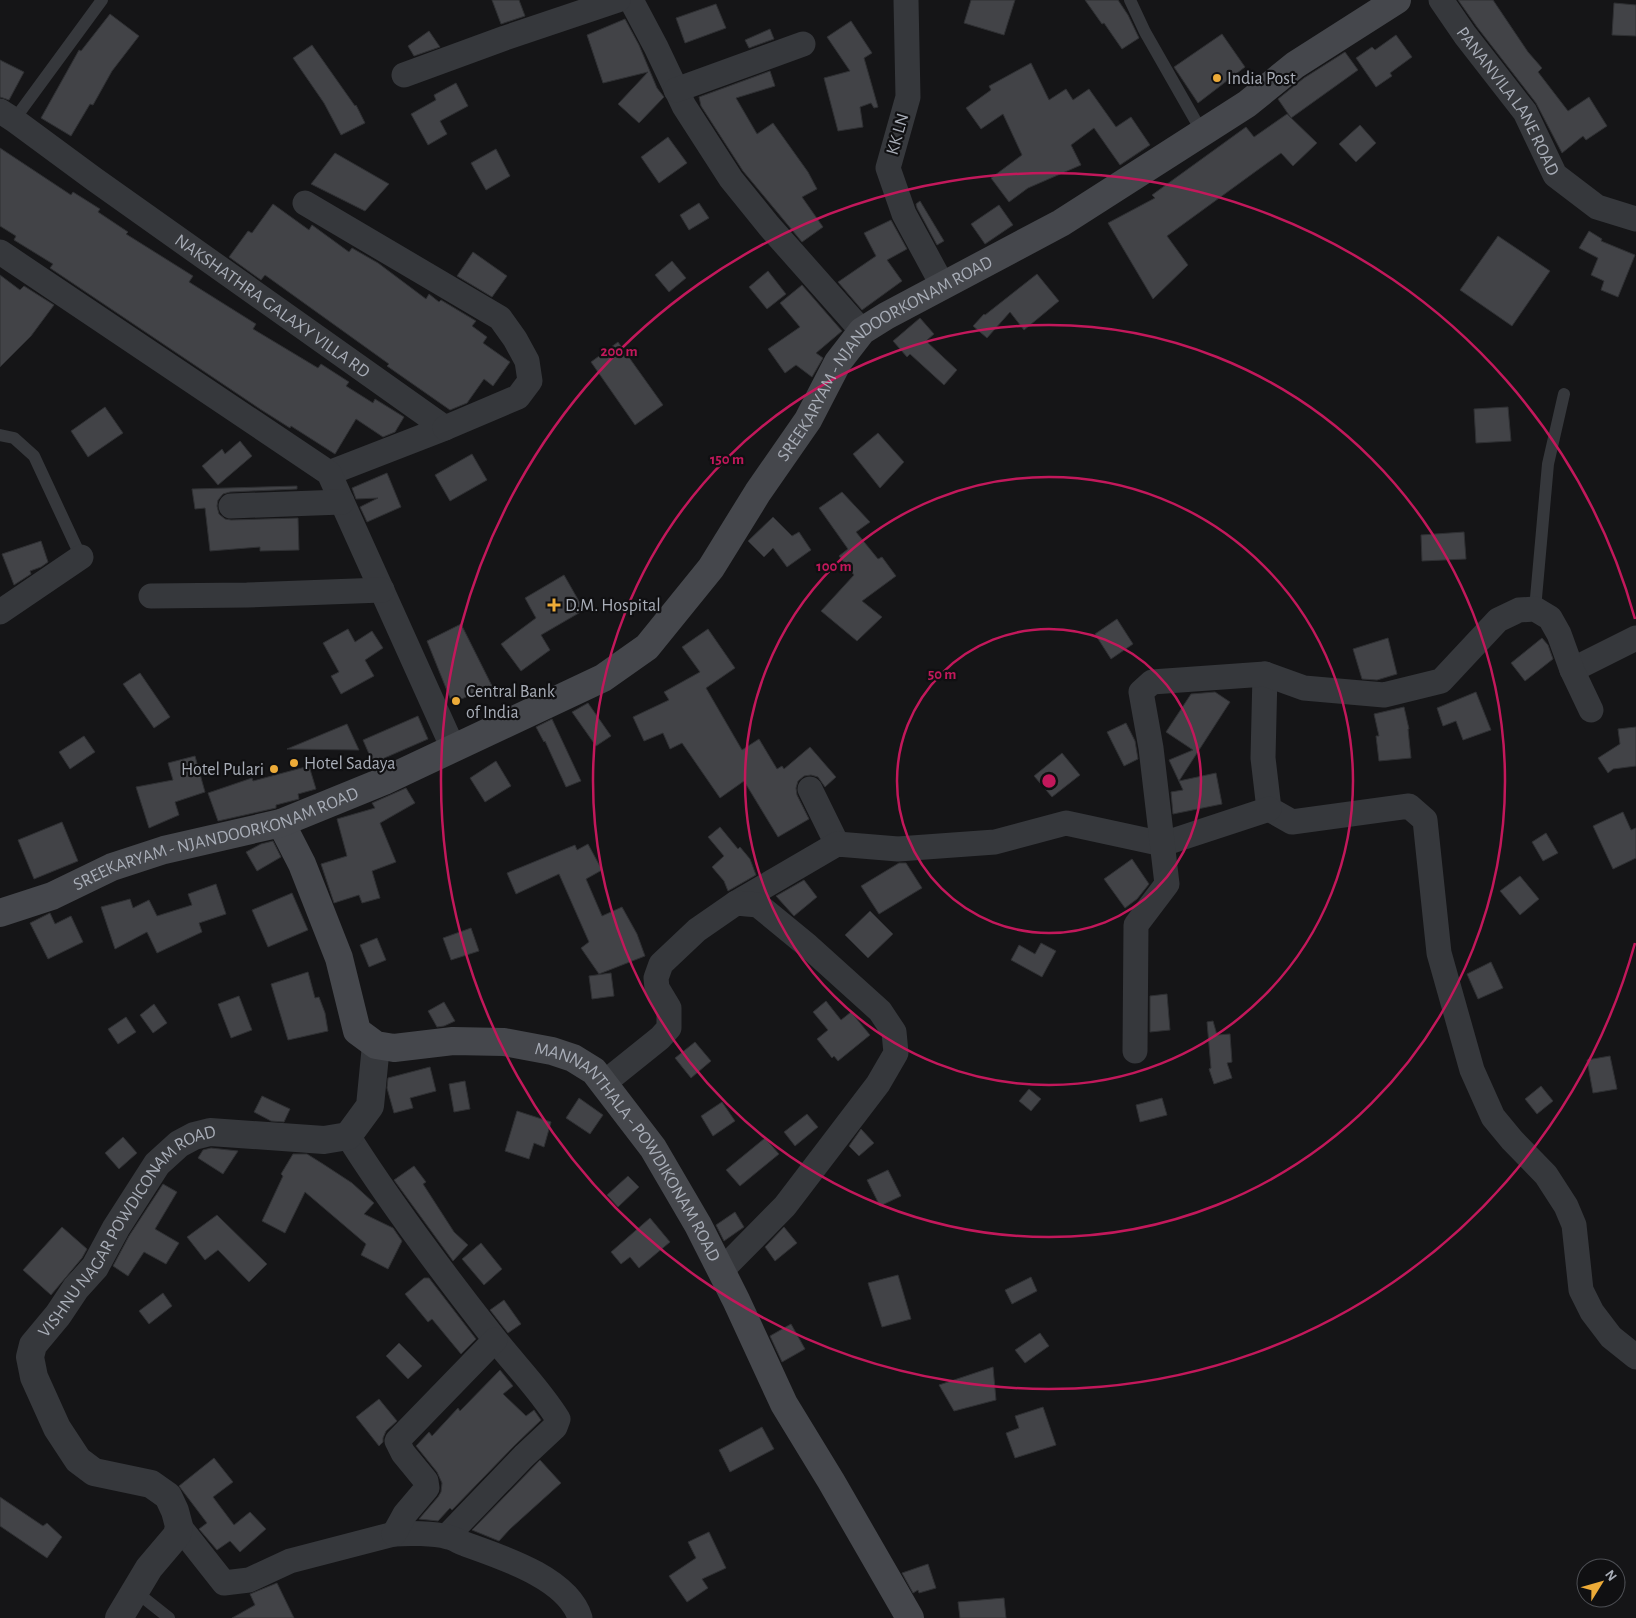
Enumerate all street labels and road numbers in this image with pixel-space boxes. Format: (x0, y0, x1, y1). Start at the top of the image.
street label: PANANVILA LANE ROAD (1452, 24, 1562, 179)
street label: KK LN (883, 111, 912, 157)
street label: NAKSHATHRA GALAXY VILLA RD (171, 231, 373, 382)
street label: SREEKARYAM - NJANDOORKONAM ROAD (774, 253, 996, 465)
street label: SREEKARYAM - NJANDOORKONAM ROAD (71, 784, 361, 894)
street label: MANNANTHALA - POWDIKONAM ROAD (533, 1040, 723, 1265)
street label: VISHNU NAGAR POWDICONAM ROAD (35, 1123, 218, 1341)

